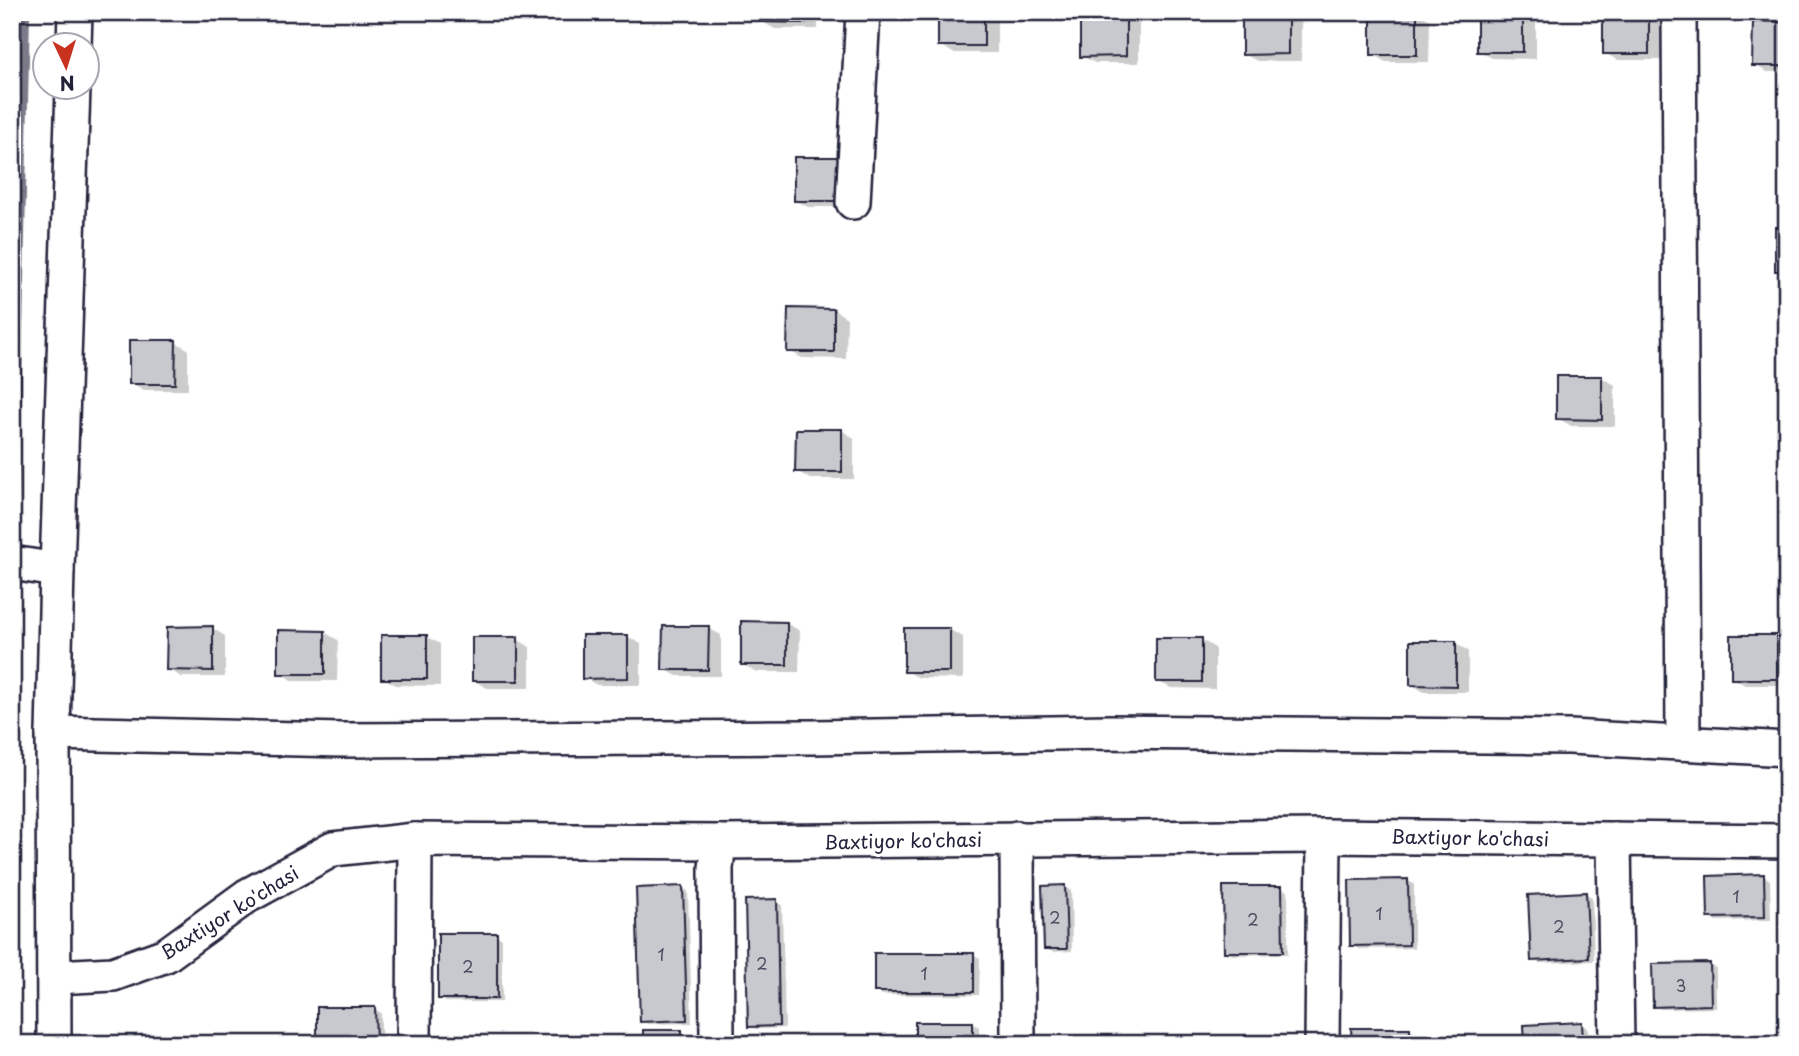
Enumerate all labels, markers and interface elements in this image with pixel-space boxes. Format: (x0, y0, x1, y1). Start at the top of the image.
north arrow (32, 32, 102, 102)
text: N (59, 69, 76, 98)
street label: Baxtiyor ko'chasi (1391, 822, 1549, 852)
street label: Baxtiyor ko'chasi (824, 825, 982, 855)
street label: Baxtiyor ko'chasi (155, 858, 303, 966)
house number: 1 (1732, 884, 1740, 908)
house number: 1 (1375, 901, 1383, 925)
house number: 2 (1049, 905, 1061, 929)
house number: 2 (1247, 907, 1259, 931)
house number: 2 (1553, 914, 1565, 938)
house number: 1 (657, 942, 665, 966)
house number: 2 (756, 951, 768, 975)
house number: 2 (462, 954, 474, 978)
house number: 1 (920, 961, 928, 985)
house number: 3 (1676, 973, 1686, 997)

